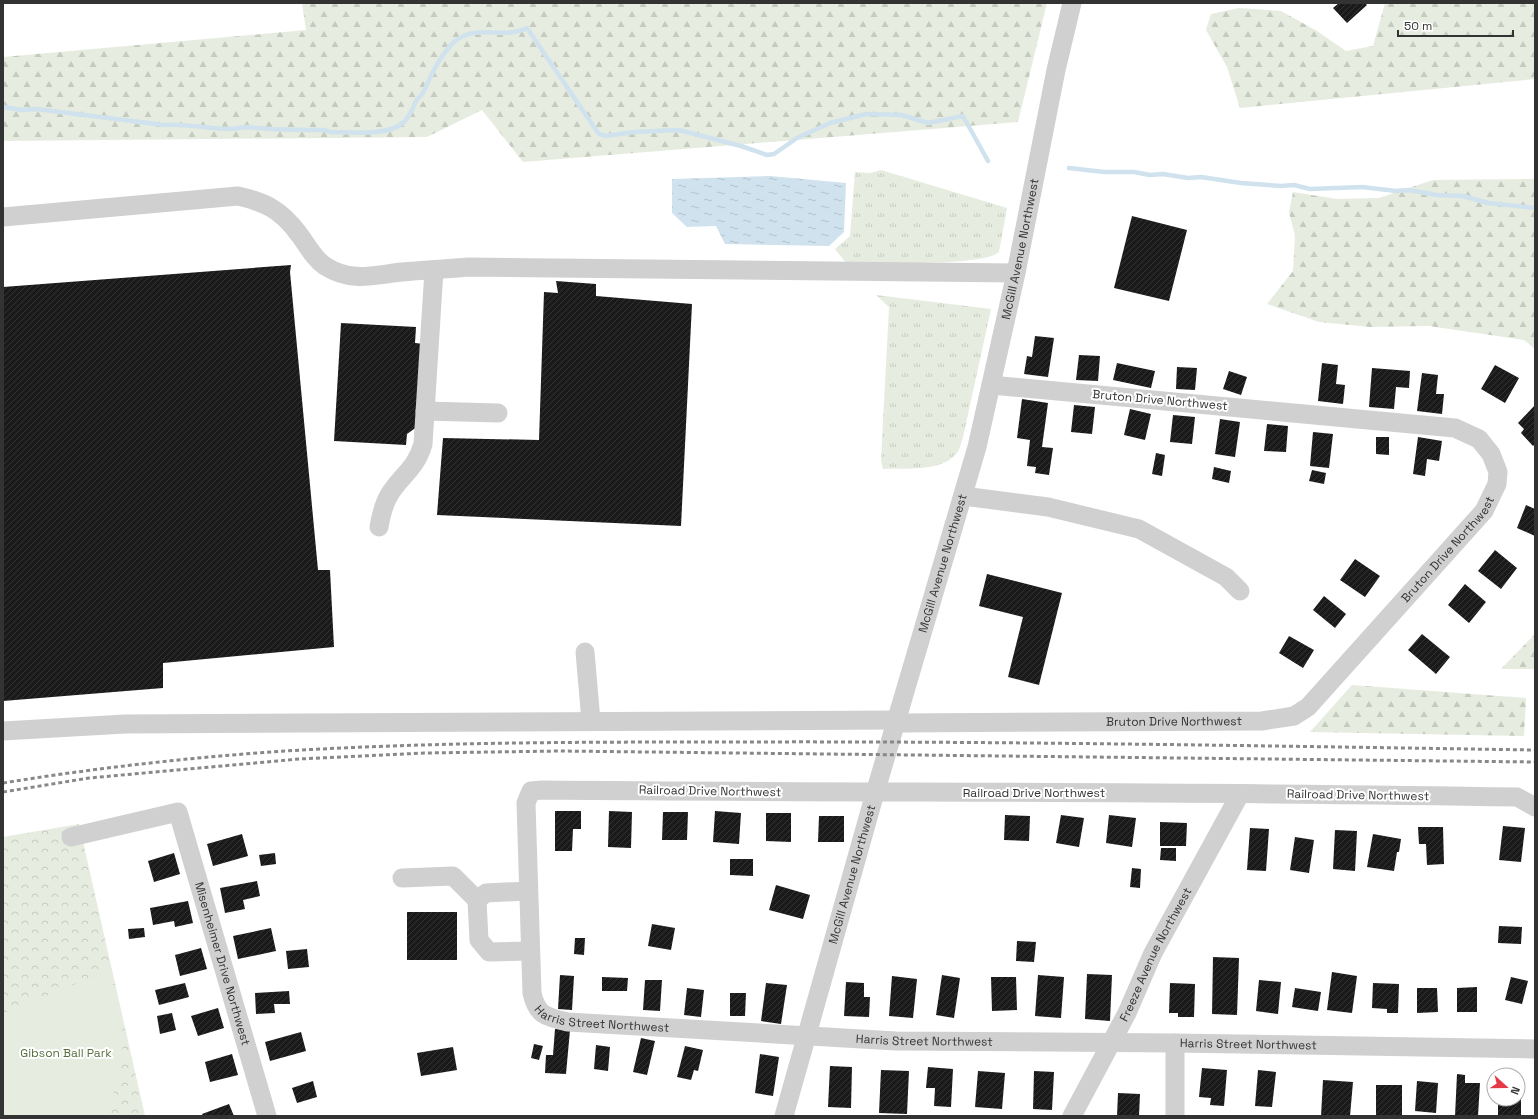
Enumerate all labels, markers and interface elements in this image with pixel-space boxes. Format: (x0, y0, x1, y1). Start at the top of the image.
scale bar (1398, 12, 1513, 38)
text: 50 m (1404, 18, 1432, 34)
street label: McGill Avenue Northwest (998, 177, 1042, 321)
street label: Bruton Drive Northwest (1092, 386, 1228, 414)
street label: McGill Avenue Northwest (915, 492, 971, 635)
street label: Bruton Drive Northwest (1398, 494, 1498, 606)
street label: Bruton Drive Northwest (1106, 713, 1242, 730)
street label: Railroad Drive Northwest (639, 782, 781, 800)
street label: Railroad Drive Northwest (963, 785, 1105, 801)
street label: Railroad Drive Northwest (1287, 786, 1429, 804)
street label: McGill Avenue Northwest (825, 803, 879, 946)
street label: Misenheimer Drive Northwest (191, 880, 254, 1047)
street label: Freeze Avenue Northwest (1116, 885, 1195, 1024)
street label: Harris Street Northwest (531, 1002, 670, 1036)
street label: Harris Street Northwest (855, 1031, 993, 1050)
street label: Harris Street Northwest (1180, 1035, 1317, 1053)
park label: Gibson Ball Park (20, 1045, 112, 1061)
north arrow (1486, 1067, 1526, 1107)
text: N (1507, 1085, 1523, 1097)

